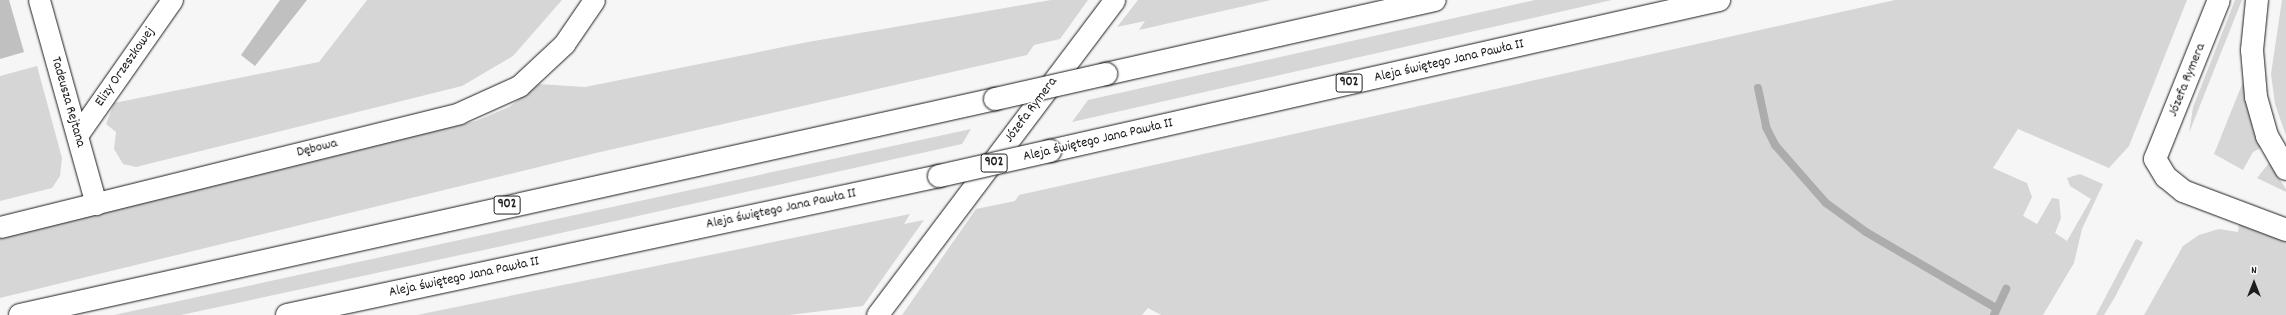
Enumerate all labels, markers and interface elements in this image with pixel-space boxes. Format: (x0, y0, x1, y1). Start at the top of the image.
street label: Elizy Orzeszkowej (91, 24, 159, 110)
street label: Aleja świętego Jana Pawła II (1373, 36, 1525, 86)
street label: Józefa Rymera (2165, 41, 2209, 119)
street label: Tadeusza Rejtana (47, 55, 89, 149)
road number: 902 (1335, 72, 1363, 94)
street label: Józefa Rymera (1001, 74, 1061, 146)
street label: Aleja świętego Jana Pawła II (1022, 115, 1174, 165)
street label: Dębowa (295, 135, 339, 161)
road number: 902 (980, 152, 1008, 174)
street label: Aleja świętego Jana Pawła II (704, 185, 858, 233)
road number: 902 (493, 194, 521, 216)
street label: Aleja świętego Jana Pawła II (387, 253, 541, 301)
north arrow (2234, 263, 2274, 303)
text: N (2251, 263, 2257, 279)

